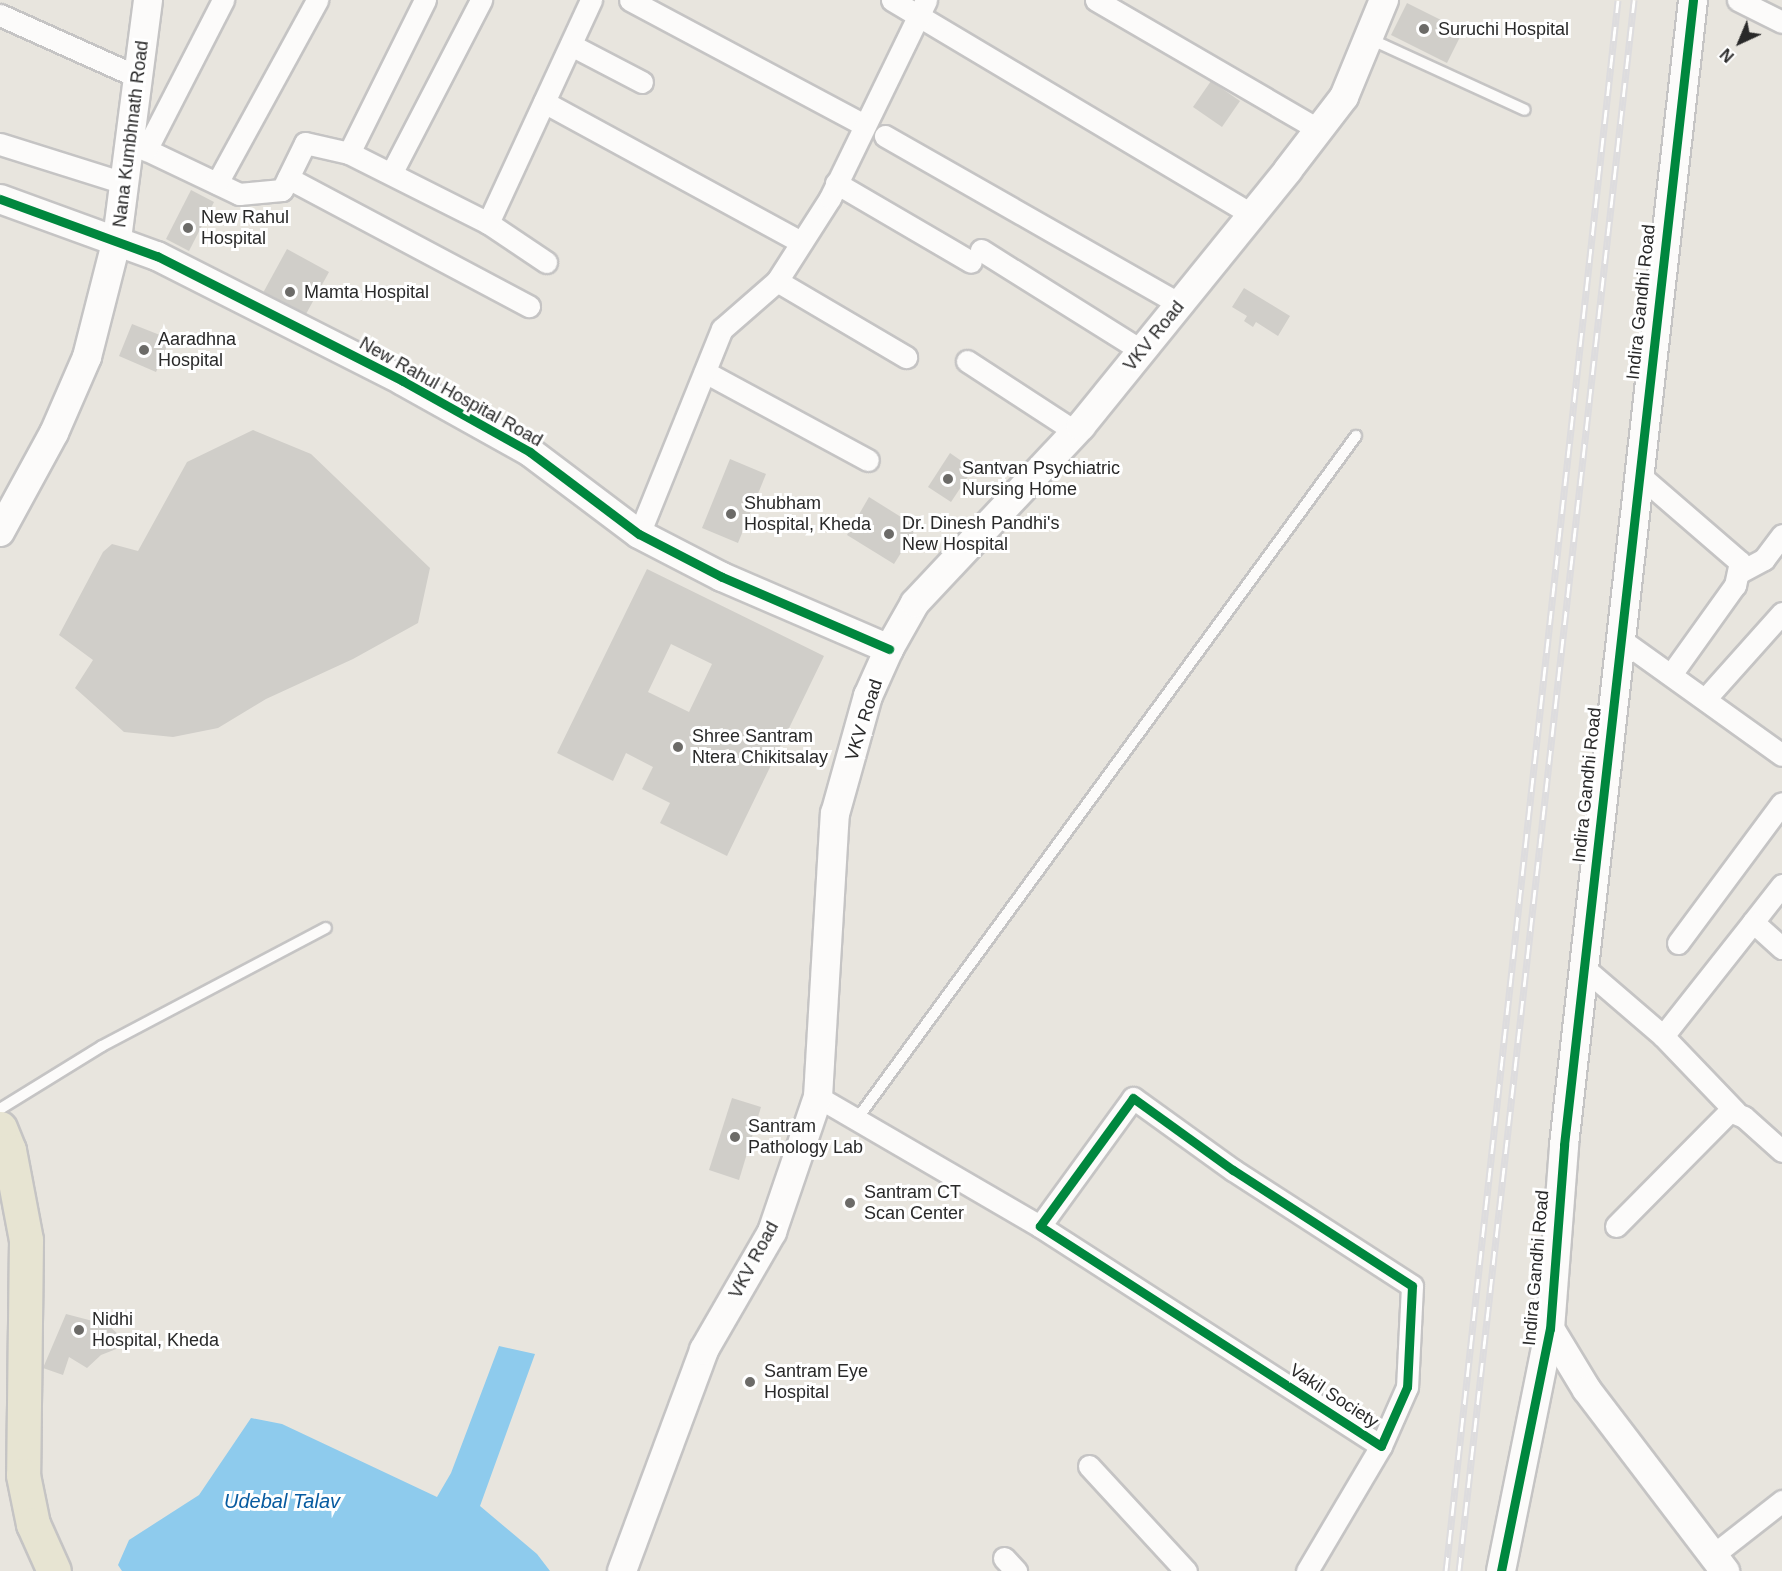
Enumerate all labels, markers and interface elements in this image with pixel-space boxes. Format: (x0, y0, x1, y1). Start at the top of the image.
north arrow (1710, 12, 1770, 72)
place label: Suruchi Hospital (1438, 18, 1569, 40)
marker: Suruchi Hospital (1415, 20, 1433, 38)
street label: Nana Kumbhnath Road (109, 39, 153, 229)
text: N (1717, 45, 1737, 65)
place label: New Rahul Hospital (201, 207, 289, 250)
marker: New Rahul Hospital (179, 219, 197, 237)
street label: Indira Gandhi Road (1622, 223, 1660, 381)
place label: Mamta Hospital (304, 281, 429, 303)
marker: Mamta Hospital (281, 283, 299, 301)
street label: VKV Road (1119, 297, 1189, 375)
place label: Aaradhna Hospital (158, 329, 236, 372)
street label: New Rahul Hospital Road (356, 333, 546, 451)
marker: Aaradhna Hospital (135, 341, 153, 359)
place label: Santvan Psychiatric Nursing Home (962, 458, 1120, 500)
marker: Santvan Psychiatric Nursing Home (939, 470, 957, 488)
place label: Shubham Hospital, Kheda (744, 493, 871, 536)
marker: Shubham Hospital, Kheda (722, 505, 740, 523)
place label: Dr. Dinesh Pandhi's New Hospital (902, 513, 1060, 556)
marker: Dr. Dinesh Pandhi's New Hospital (880, 525, 898, 543)
street label: VKV Road (841, 677, 887, 763)
street label: Indira Gandhi Road (1568, 706, 1606, 864)
place label: Shree Santram Ntera Chikitsalay (692, 726, 828, 768)
marker: Shree Santram Ntera Chikitsalay (669, 738, 687, 756)
place label: Santram Pathology Lab (748, 1116, 863, 1158)
marker: Santram Pathology Lab (726, 1128, 744, 1146)
place label: Santram CT Scan Center (864, 1182, 964, 1224)
street label: Indira Gandhi Road (1518, 1189, 1554, 1347)
marker: Santram CT Scan Center (841, 1194, 859, 1212)
street label: VKV Road (725, 1218, 783, 1302)
place label: Nidhi Hospital, Kheda (92, 1309, 219, 1352)
marker: Nidhi Hospital, Kheda (70, 1321, 88, 1339)
street label: Vakil Society (1285, 1359, 1383, 1433)
place label: Santram Eye Hospital (764, 1361, 868, 1404)
marker: Santram Eye Hospital (741, 1373, 759, 1391)
water label: Udebal Talav (224, 1489, 340, 1513)

